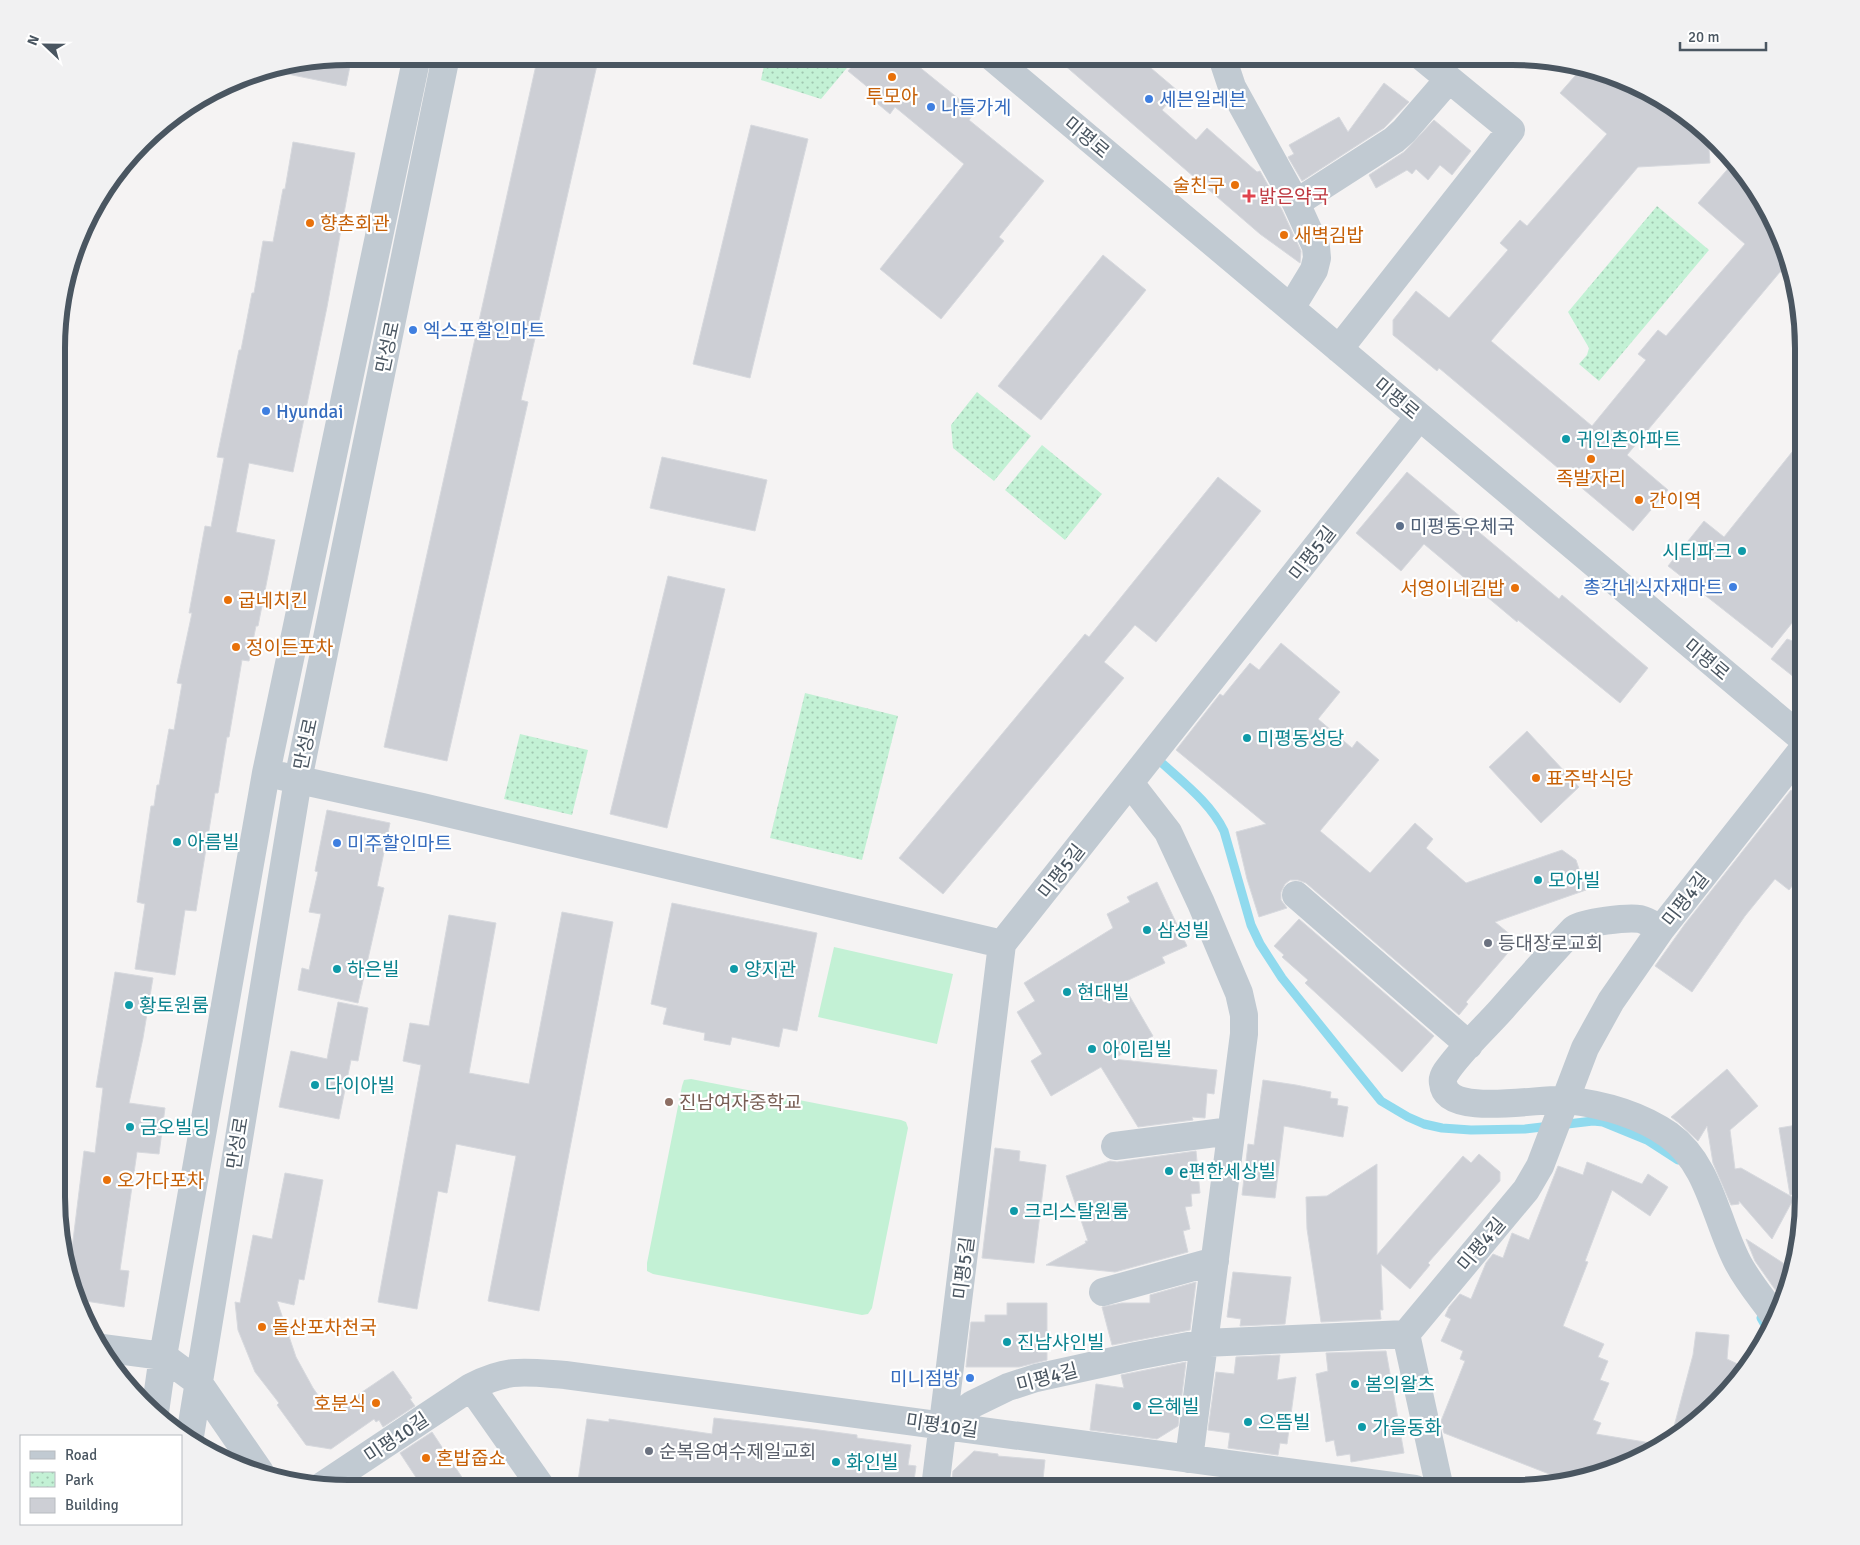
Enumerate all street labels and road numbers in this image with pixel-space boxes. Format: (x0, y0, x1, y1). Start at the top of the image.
street label: 미평로 (1059, 112, 1114, 164)
street label: 만성로 (371, 319, 405, 375)
street label: 미평로 (1369, 373, 1424, 425)
street label: 미평5길 (1284, 522, 1342, 586)
street label: 미평로 (1679, 634, 1734, 686)
street label: 만성로 (289, 716, 323, 772)
street label: 미평5길 (1033, 840, 1091, 904)
street label: 미평4길 (1657, 868, 1715, 932)
street label: 만성로 (222, 1115, 254, 1171)
street label: 미평4길 (1452, 1213, 1511, 1276)
street label: 미평5길 (948, 1236, 980, 1301)
street label: 미평4길 (1014, 1358, 1081, 1398)
street label: 미평10길 (360, 1407, 434, 1468)
street label: 미평10길 (904, 1409, 980, 1443)

